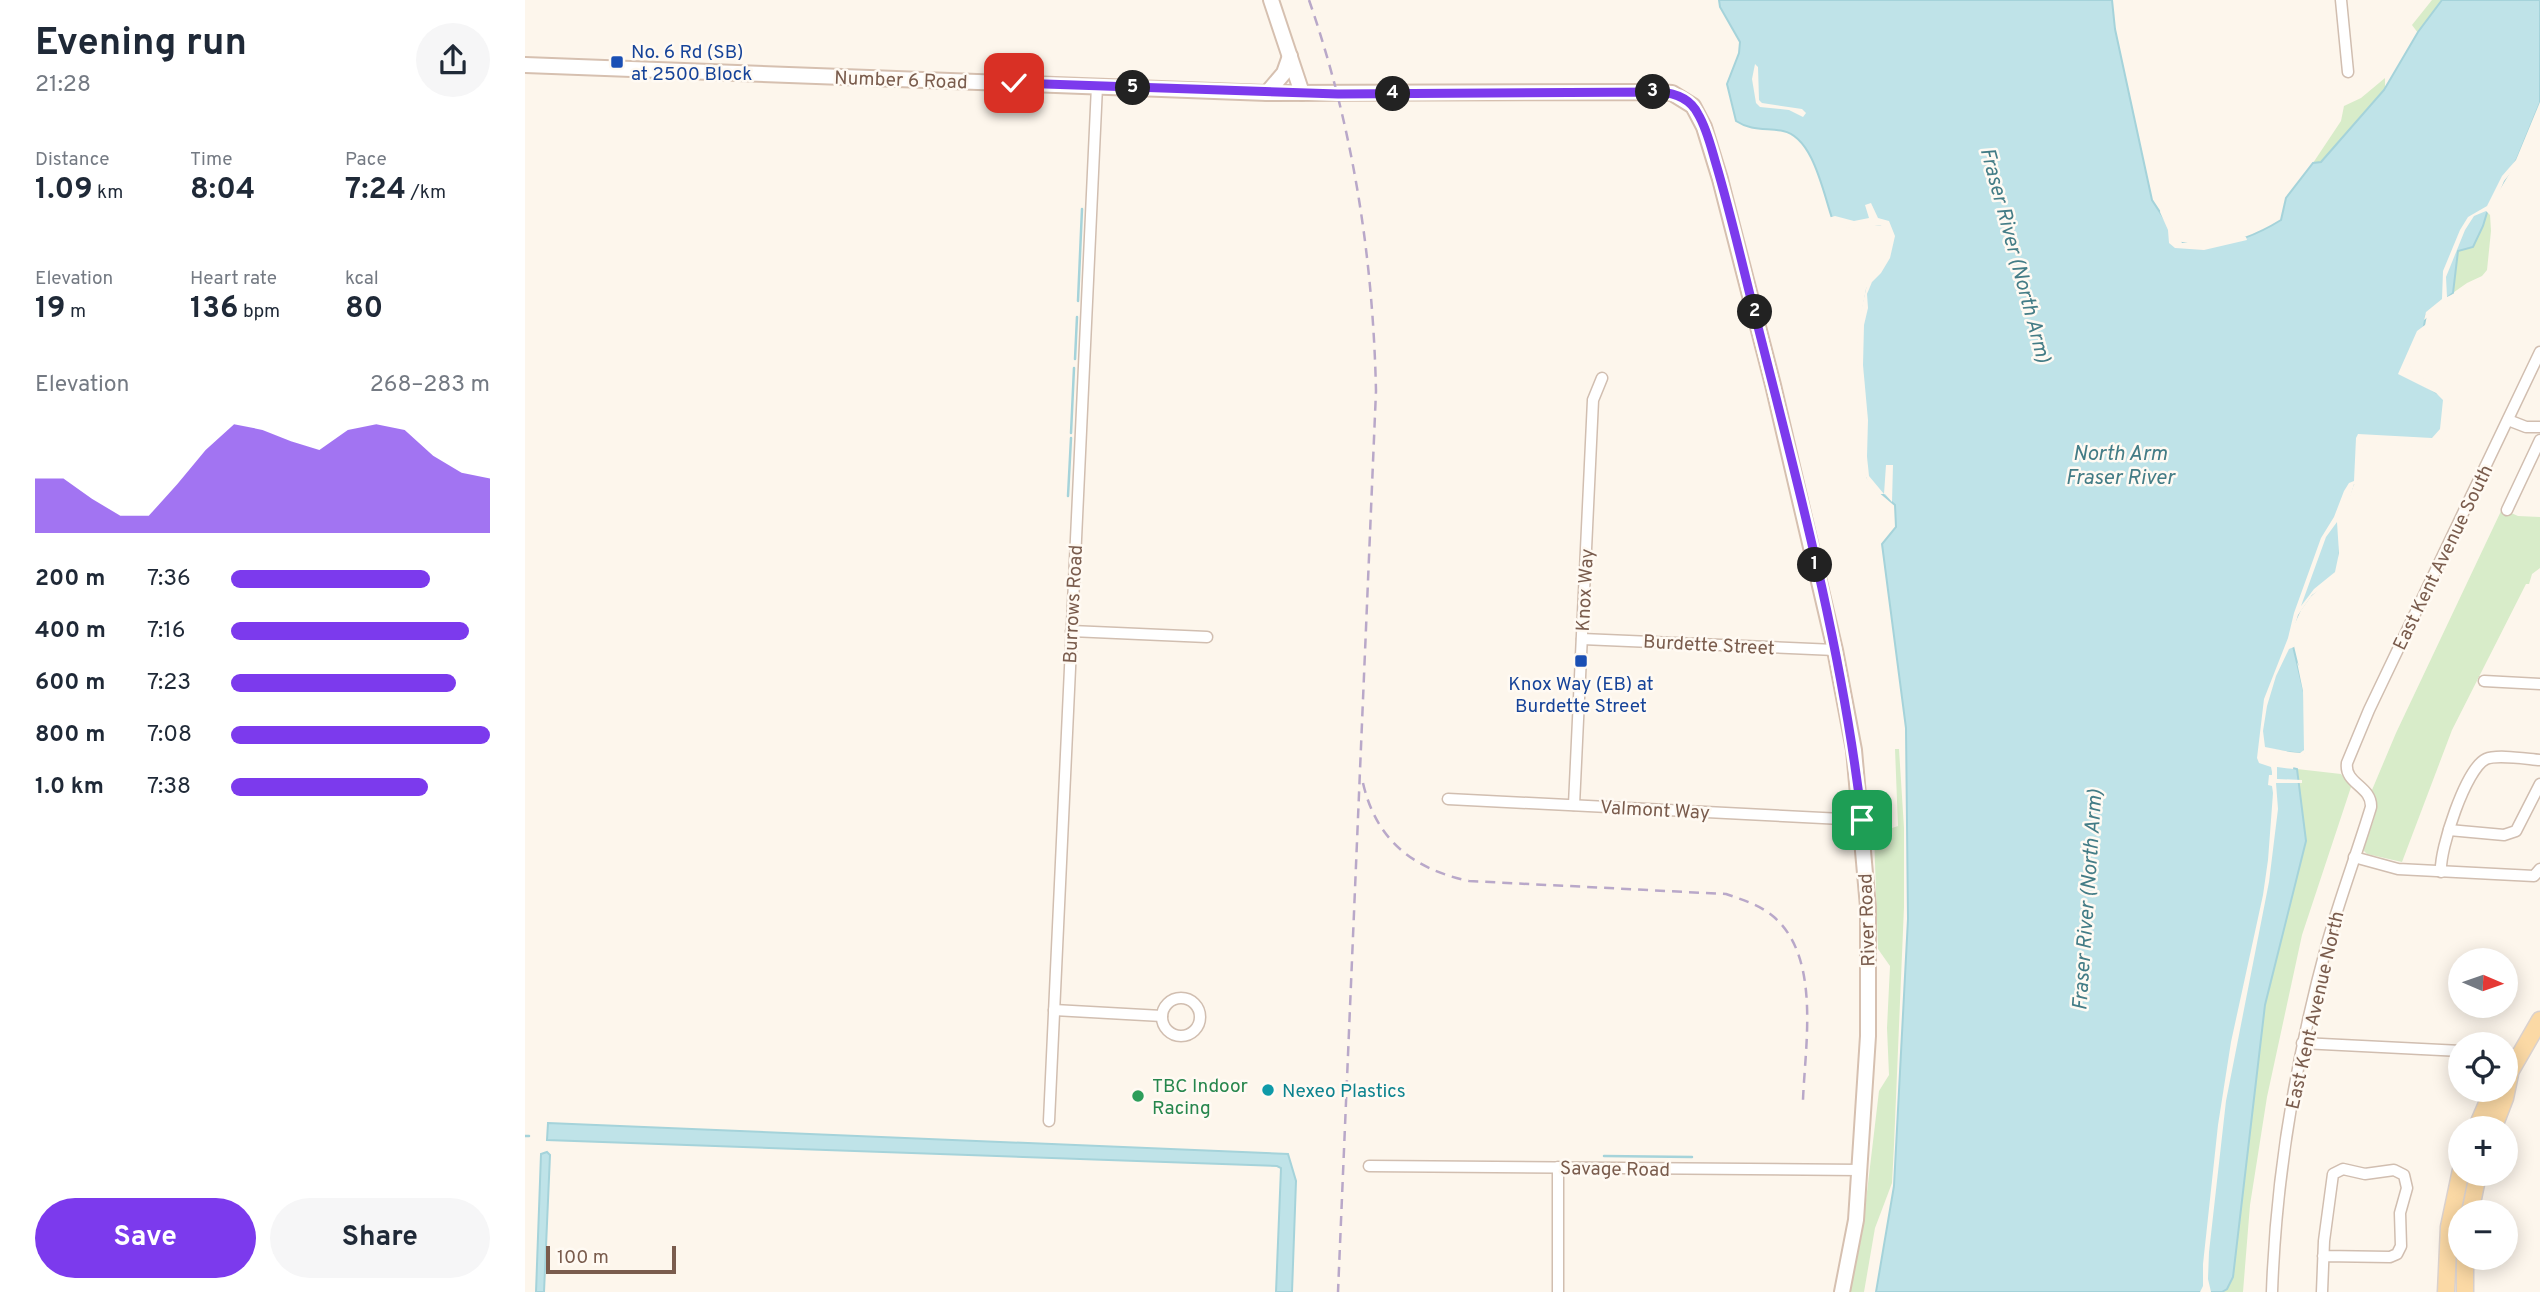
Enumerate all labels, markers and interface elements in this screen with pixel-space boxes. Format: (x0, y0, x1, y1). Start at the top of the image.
text: Evening run (35, 20, 247, 69)
button: share (416, 23, 490, 97)
place label: No. 6 Rd (SB) at 2500 Block (631, 41, 752, 87)
pin (984, 53, 1044, 113)
marker: No. 6 Rd (SB) at 2500 Block (609, 54, 625, 70)
icon: check (995, 64, 1033, 102)
street label: Number 6 Road (834, 67, 968, 95)
pin: 5 (1115, 70, 1151, 106)
text: 21:28 (35, 71, 91, 100)
pin: 3 (1635, 74, 1671, 110)
text: 5 (1127, 75, 1138, 99)
pin: 4 (1375, 76, 1411, 112)
text: 3 (1647, 79, 1658, 103)
text: 4 (1386, 81, 1399, 105)
water label: Fraser River (North Arm) (1973, 145, 2056, 366)
text: Distance (35, 148, 110, 172)
text: Time (190, 148, 233, 172)
text: Pace (345, 148, 387, 172)
text: 1.09 (35, 172, 93, 209)
text: 8:04 (190, 172, 255, 209)
text: 7:24 (345, 172, 406, 209)
text: km (93, 181, 123, 205)
text: /km (406, 181, 446, 205)
text: Elevation (35, 267, 113, 291)
text: Heart rate (190, 267, 277, 291)
text: kcal (345, 267, 379, 291)
text: 19 (35, 291, 65, 328)
text: 136 (190, 291, 238, 328)
text: 80 (345, 291, 383, 328)
pin: 2 (1737, 294, 1773, 330)
text: 2 (1749, 299, 1760, 323)
text: m (65, 300, 86, 324)
text: bpm (238, 300, 280, 324)
text: Elevation (35, 371, 130, 400)
text: 268–283 m (370, 371, 490, 400)
water label: North Arm Fraser River (2066, 441, 2176, 492)
street label: East Kent Avenue South (2388, 461, 2499, 654)
street label: Burrows Road (1059, 544, 1089, 664)
street label: Knox Way (1572, 548, 1600, 632)
pin: 1 (1797, 548, 1833, 582)
text: 1 (1811, 552, 1818, 576)
text: 200 m (35, 565, 105, 594)
text: 7:36 (147, 565, 191, 594)
text: 400 m (35, 617, 106, 646)
text: 7:16 (147, 617, 186, 646)
street label: Burdette Street (1642, 631, 1775, 661)
marker: Knox Way (EB) at Burdette Street (1573, 653, 1589, 669)
text: 600 m (35, 669, 105, 698)
text: 7:23 (147, 669, 191, 698)
place label: Knox Way (EB) at Burdette Street (1508, 673, 1654, 719)
text: 800 m (35, 721, 105, 750)
text: 7:08 (147, 721, 192, 750)
text: 1.0 km (35, 773, 104, 802)
text: 7:38 (147, 773, 191, 802)
water label: Fraser River (North Arm) (2067, 789, 2110, 1012)
pin (1832, 790, 1892, 850)
street label: Valmont Way (1599, 796, 1710, 826)
icon: arrive (1843, 801, 1881, 839)
street label: River Road (1854, 873, 1882, 967)
street label: East Kent Avenue North (2281, 909, 2350, 1112)
north arrow (2448, 948, 2518, 1018)
map controls (2448, 948, 2518, 1270)
button: locate (2448, 1032, 2518, 1102)
place label: TBC Indoor Racing (1152, 1075, 1248, 1121)
place label: Nexeo Plastics (1282, 1080, 1406, 1104)
marker: Nexeo Plastics (1260, 1082, 1276, 1098)
marker: TBC Indoor Racing (1130, 1088, 1146, 1104)
button: + (2448, 1116, 2518, 1186)
street label: Savage Road (1560, 1157, 1670, 1183)
button: Save (35, 1198, 256, 1278)
button: Share (270, 1198, 490, 1278)
button: − (2448, 1200, 2518, 1270)
scale bar (546, 1243, 675, 1275)
text: 100 m (557, 1246, 609, 1270)

